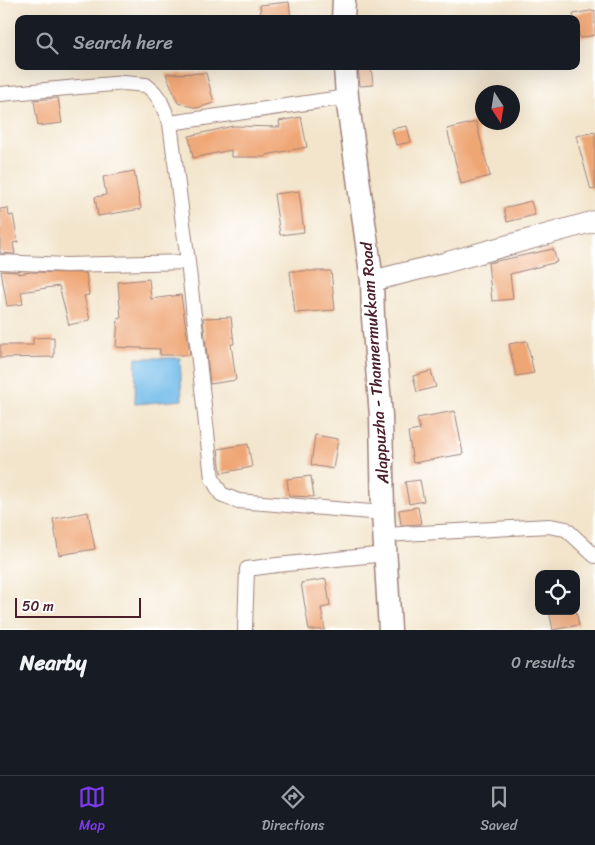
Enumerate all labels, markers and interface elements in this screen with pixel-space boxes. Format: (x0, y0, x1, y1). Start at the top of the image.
search box (15, 15, 580, 70)
text: Search here (73, 26, 173, 59)
icon: search (33, 29, 61, 57)
north arrow (475, 85, 520, 130)
street label: Alappuzha - Thannermukkam Road (351, 240, 397, 486)
map controls (535, 570, 580, 615)
button: locate (535, 570, 580, 615)
text: 50 m (22, 594, 54, 619)
scale bar (15, 595, 141, 618)
text: Nearby (20, 644, 86, 682)
text: 0 results (511, 648, 575, 677)
tab: Map (78, 783, 106, 838)
tab: Directions (262, 783, 324, 838)
tab: Saved (480, 783, 517, 838)

